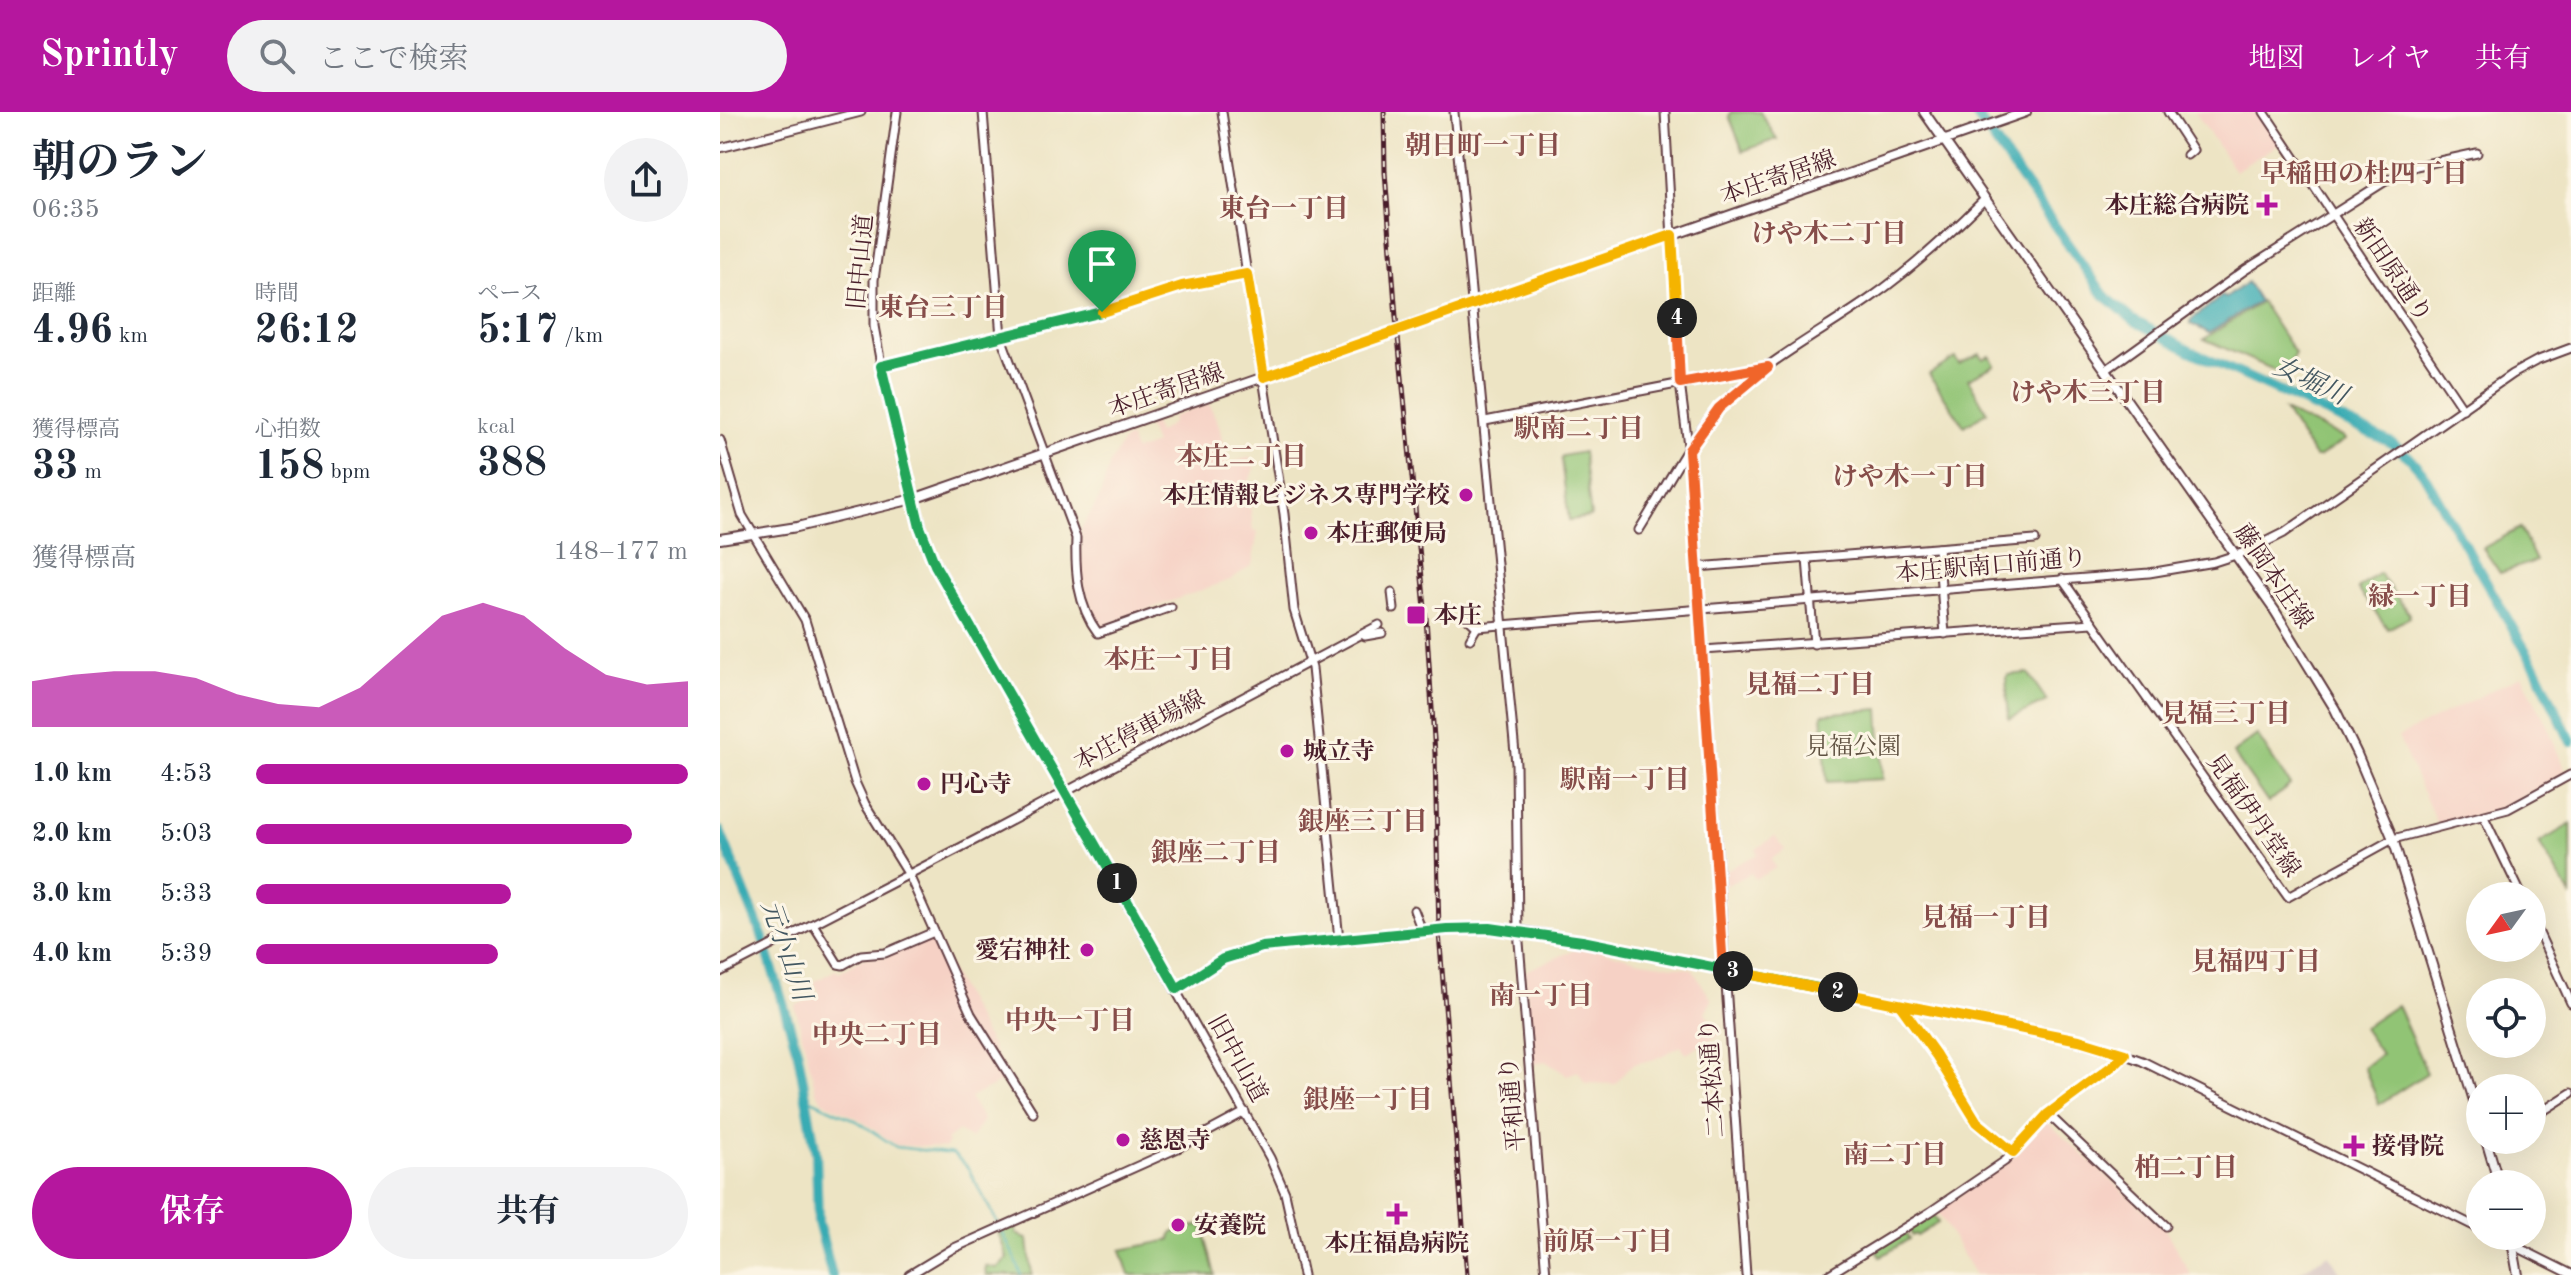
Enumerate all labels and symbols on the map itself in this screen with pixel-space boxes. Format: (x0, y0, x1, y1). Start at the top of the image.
district label: 朝日町一丁目 (1405, 131, 1561, 160)
street label: 本庄寄居線 (1717, 145, 1839, 210)
district label: 早稲田の杜四丁目 (2260, 159, 2468, 188)
place label: 本庄総合病院 (2105, 192, 2249, 219)
district label: 東台一丁目 (1219, 194, 1349, 223)
marker: 本庄総合病院 (2256, 194, 2278, 216)
street label: 旧中山道 (843, 213, 878, 311)
street label: 新田原通り (2348, 213, 2437, 328)
district label: けや木二丁目 (1751, 219, 1907, 248)
pin (1068, 230, 1136, 312)
district label: 東台三丁目 (878, 293, 1008, 322)
pin: 4 (1657, 298, 1697, 338)
water label: 女堀川 (2269, 352, 2355, 411)
street label: 本庄寄居線 (1105, 358, 1227, 423)
district label: けや木三丁目 (2010, 378, 2166, 407)
district label: 駅南二丁目 (1514, 415, 1644, 443)
district label: 本庄二丁目 (1177, 442, 1307, 471)
district label: けや木一丁目 (1832, 462, 1988, 491)
place label: 本庄情報ビジネス専門学校 (1163, 482, 1450, 509)
marker: 本庄情報ビジネス専門学校 (1457, 486, 1475, 504)
street label: 藤岡本庄線 (2229, 519, 2318, 634)
place label: 本庄郵便局 (1327, 520, 1447, 547)
marker: 本庄郵便局 (1302, 524, 1320, 542)
street label: 本庄駅南口前通り (1894, 544, 2088, 587)
district label: 緑一丁目 (2368, 582, 2472, 611)
place label: 本庄 (1434, 602, 1482, 629)
marker: 本庄 (1405, 604, 1427, 626)
district label: 本庄一丁目 (1104, 645, 1234, 674)
district label: 見福二丁目 (1745, 671, 1875, 699)
street label: 本庄停車場線 (1069, 685, 1209, 776)
district label: 見福三丁目 (2161, 700, 2291, 728)
park label: 見福公園 (1805, 733, 1901, 760)
place label: 城立寺 (1303, 738, 1375, 765)
marker: 城立寺 (1278, 742, 1296, 760)
street label: 見福伊丹堂線 (2201, 749, 2306, 882)
district label: 駅南一丁目 (1560, 766, 1690, 794)
place label: 円心寺 (940, 771, 1012, 798)
marker: 円心寺 (915, 775, 933, 793)
district label: 銀座三丁目 (1298, 807, 1428, 836)
district label: 銀座二丁目 (1151, 838, 1281, 867)
pin: 1 (1097, 863, 1137, 903)
north arrow (2466, 882, 2546, 962)
water label: 元小山川 (756, 897, 817, 1007)
district label: 見福一丁目 (1921, 904, 2051, 932)
place label: 愛宕神社 (975, 937, 1071, 964)
marker: 愛宕神社 (1078, 941, 1096, 959)
district label: 見福四丁目 (2191, 948, 2321, 976)
pin: 3 (1713, 951, 1753, 991)
pin: 2 (1818, 972, 1858, 1012)
district label: 南一丁目 (1489, 982, 1593, 1010)
district label: 中央一丁目 (1005, 1006, 1135, 1035)
street label: 旧中山道 (1202, 1010, 1273, 1107)
street label: 二本松通り (1695, 1017, 1730, 1139)
district label: 中央二丁目 (812, 1020, 942, 1049)
street label: 平和通り (1495, 1055, 1530, 1153)
district label: 銀座一丁目 (1303, 1085, 1433, 1114)
place label: 慈恩寺 (1139, 1127, 1211, 1154)
marker: 慈恩寺 (1114, 1131, 1132, 1149)
place label: 接骨院 (2372, 1133, 2444, 1160)
marker: 接骨院 (2343, 1135, 2365, 1157)
district label: 南二丁目 (1843, 1141, 1947, 1169)
district label: 柏二丁目 (2134, 1153, 2238, 1182)
marker: 本庄福島病院 (1386, 1203, 1408, 1225)
place label: 安養院 (1194, 1212, 1266, 1239)
marker: 安養院 (1169, 1216, 1187, 1234)
district label: 前原一丁目 (1543, 1227, 1673, 1256)
place label: 本庄福島病院 (1325, 1230, 1469, 1257)

